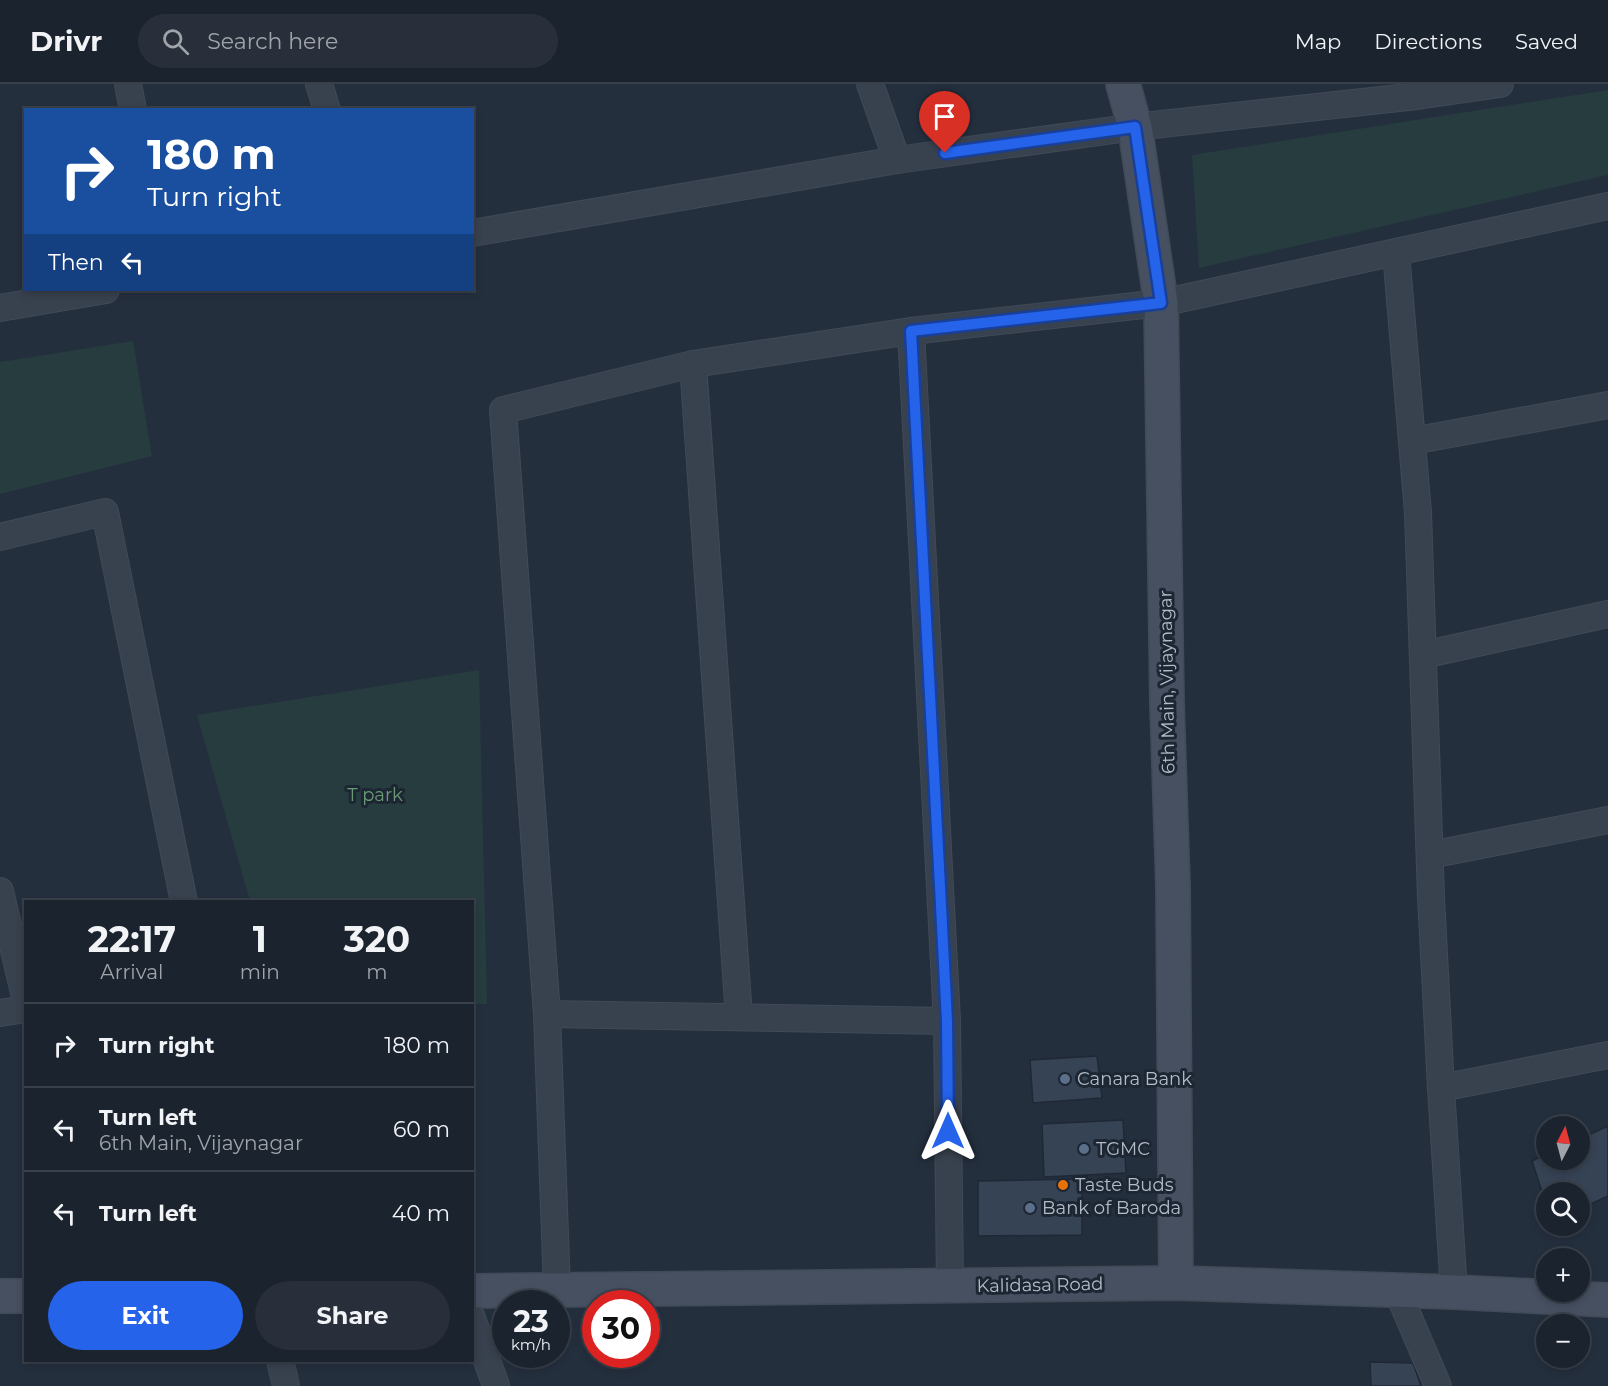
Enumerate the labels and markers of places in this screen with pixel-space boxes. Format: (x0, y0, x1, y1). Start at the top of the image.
pin (919, 91, 970, 153)
place label: Canara Bank (1077, 1068, 1192, 1090)
marker: Canara Bank (1058, 1072, 1072, 1086)
place label: TGMC (1096, 1138, 1150, 1160)
marker: TGMC (1077, 1142, 1091, 1156)
place label: Taste Buds (1075, 1174, 1174, 1196)
marker: Taste Buds (1056, 1178, 1070, 1192)
place label: Bank of Baroda (1042, 1197, 1181, 1219)
marker: Bank of Baroda (1023, 1201, 1037, 1215)

